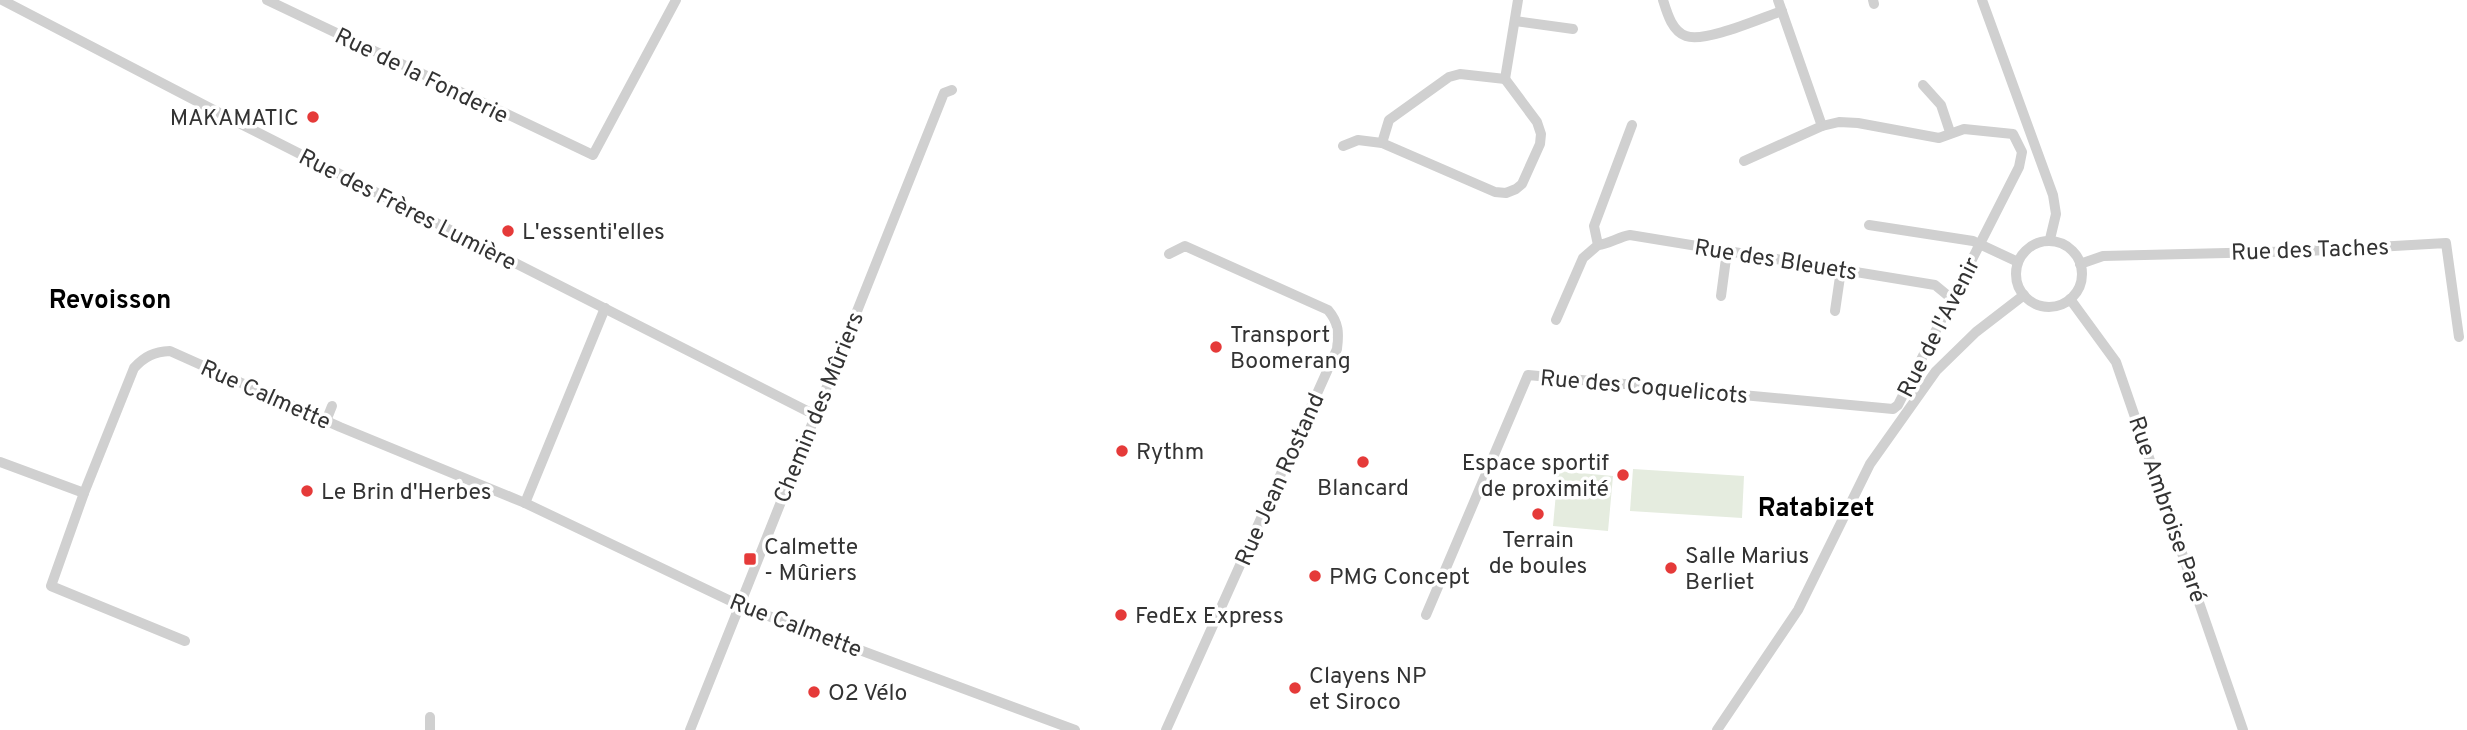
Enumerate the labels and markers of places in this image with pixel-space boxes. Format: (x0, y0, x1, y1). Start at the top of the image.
place label: MAKAMATIC (170, 105, 299, 134)
marker: MAKAMATIC (305, 109, 321, 125)
place label: L'essenti'elles (522, 219, 665, 248)
marker: L'essenti'elles (500, 223, 516, 239)
place label: Transport Boomerang (1230, 322, 1351, 377)
marker: Transport Boomerang (1208, 339, 1224, 355)
place label: Rythm (1136, 439, 1204, 468)
marker: Rythm (1114, 443, 1130, 459)
place label: Espace sportif de proximité (1462, 450, 1609, 505)
marker: Blancard (1355, 454, 1371, 470)
marker: Espace sportif de proximité (1615, 467, 1631, 483)
place label: Blancard (1317, 475, 1409, 504)
place label: Le Brin d'Herbes (321, 479, 491, 508)
marker: Le Brin d'Herbes (299, 483, 315, 499)
marker: Terrain de boules (1530, 506, 1546, 522)
place label: Terrain de boules (1489, 527, 1587, 582)
place label: Calmette - Mûriers (764, 534, 858, 589)
place label: Salle Marius Berliet (1685, 543, 1809, 598)
marker: Calmette - Mûriers (742, 551, 758, 567)
marker: Salle Marius Berliet (1663, 560, 1679, 576)
place label: PMG Concept (1329, 564, 1470, 593)
marker: PMG Concept (1307, 568, 1323, 584)
place label: FedEx Express (1135, 603, 1284, 632)
marker: FedEx Express (1113, 607, 1129, 623)
place label: Clayens NP et Siroco (1309, 663, 1426, 718)
place label: O2 Vélo (828, 680, 907, 709)
marker: Clayens NP et Siroco (1287, 680, 1303, 696)
marker: O2 Vélo (806, 684, 822, 700)

